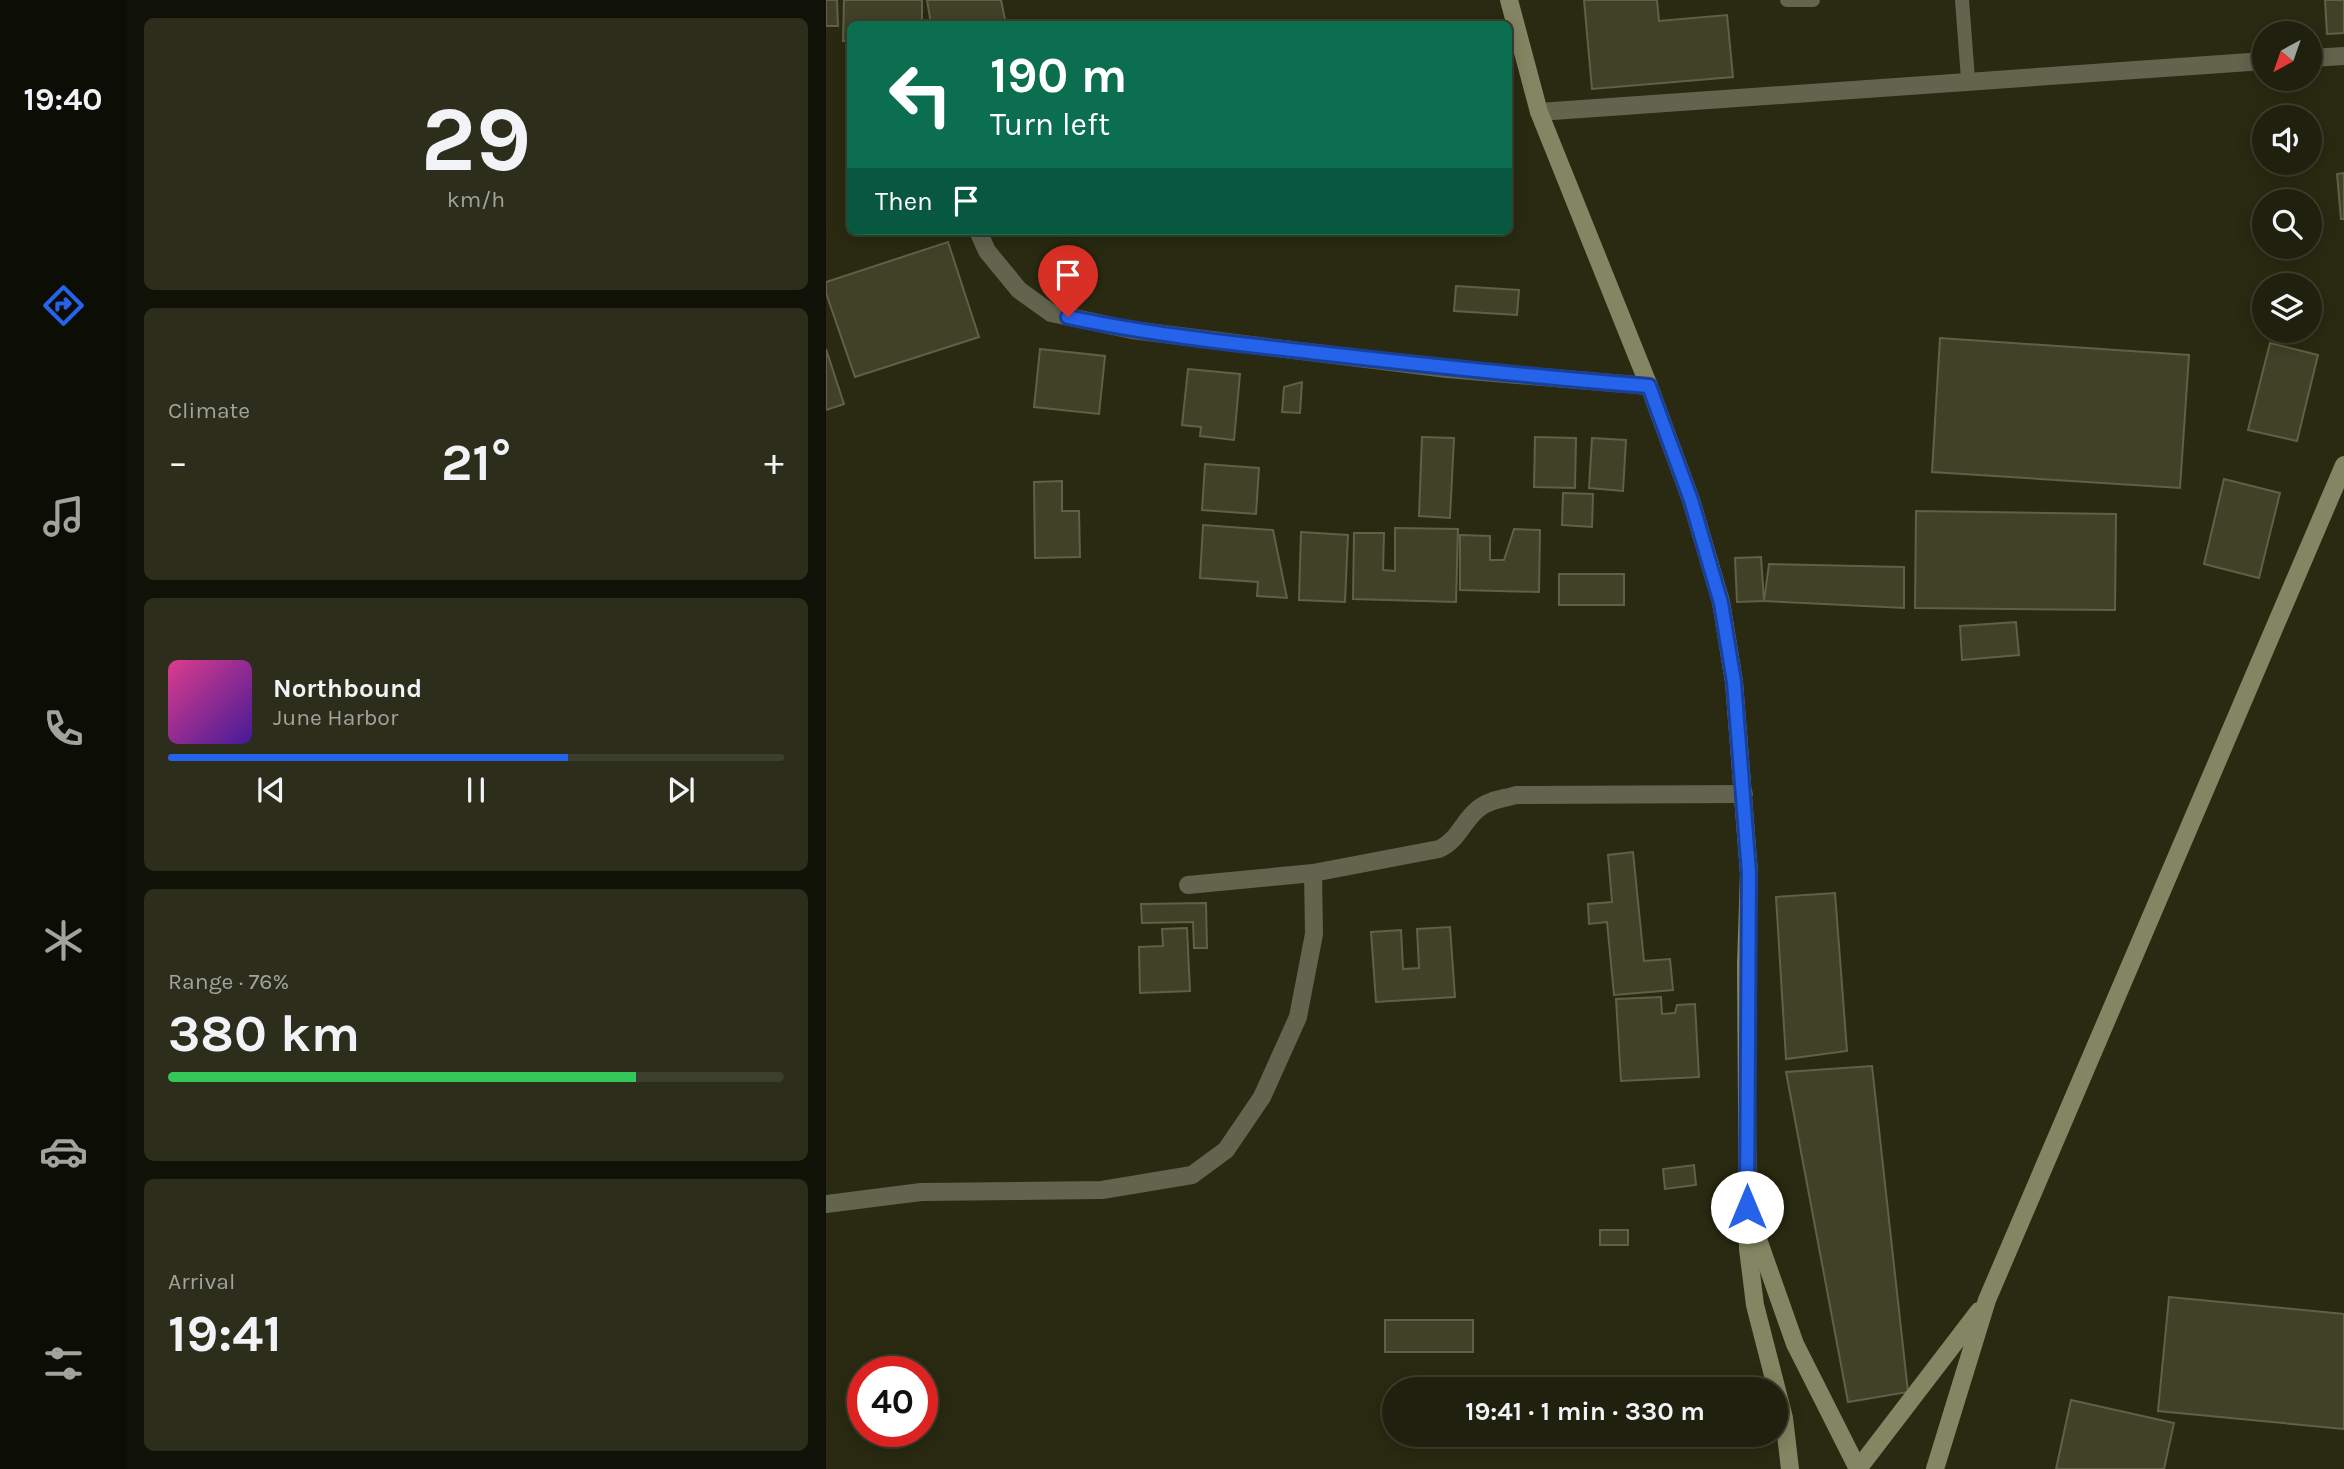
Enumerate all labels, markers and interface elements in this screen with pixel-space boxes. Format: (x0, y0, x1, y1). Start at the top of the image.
north arrow (2252, 21, 2322, 91)
map controls (2252, 21, 2322, 343)
text: 190 m (990, 47, 1127, 104)
icon: left (875, 49, 966, 140)
text: 19:40 (24, 81, 102, 118)
text: 29 (421, 87, 531, 193)
button: sound (2252, 105, 2322, 175)
text: Turn left (990, 106, 1110, 143)
icon: arrive (947, 182, 985, 220)
text: km/h (447, 186, 505, 213)
text: Then (875, 186, 933, 217)
button: search (2252, 189, 2322, 259)
pin (1038, 245, 1098, 317)
icon: arrive (1049, 256, 1087, 294)
button: layers (2252, 273, 2322, 343)
icon: directions (39, 281, 88, 330)
text: Climate (168, 397, 250, 424)
text: 21° (441, 432, 511, 493)
text: − (168, 440, 188, 485)
text: + (764, 440, 784, 485)
icon: music (39, 492, 88, 541)
text: Northbound (273, 673, 422, 704)
icon: phone (39, 704, 88, 753)
text: June Harbor (273, 704, 398, 731)
icon: previous (252, 771, 290, 809)
icon: pause (457, 771, 495, 809)
icon: next (662, 771, 700, 809)
icon: climate (39, 916, 88, 965)
text: Range · 76% (168, 968, 289, 995)
text: 380 km (168, 1003, 360, 1064)
icon: car (39, 1127, 88, 1176)
position arrow (1710, 1170, 1784, 1244)
text: Arrival (168, 1268, 235, 1295)
text: 19:41 (168, 1303, 282, 1364)
icon: filters (39, 1339, 88, 1388)
speed limit sign: 40 (847, 1356, 938, 1447)
text: 19:41 · 1 min · 330 m (1465, 1396, 1705, 1427)

